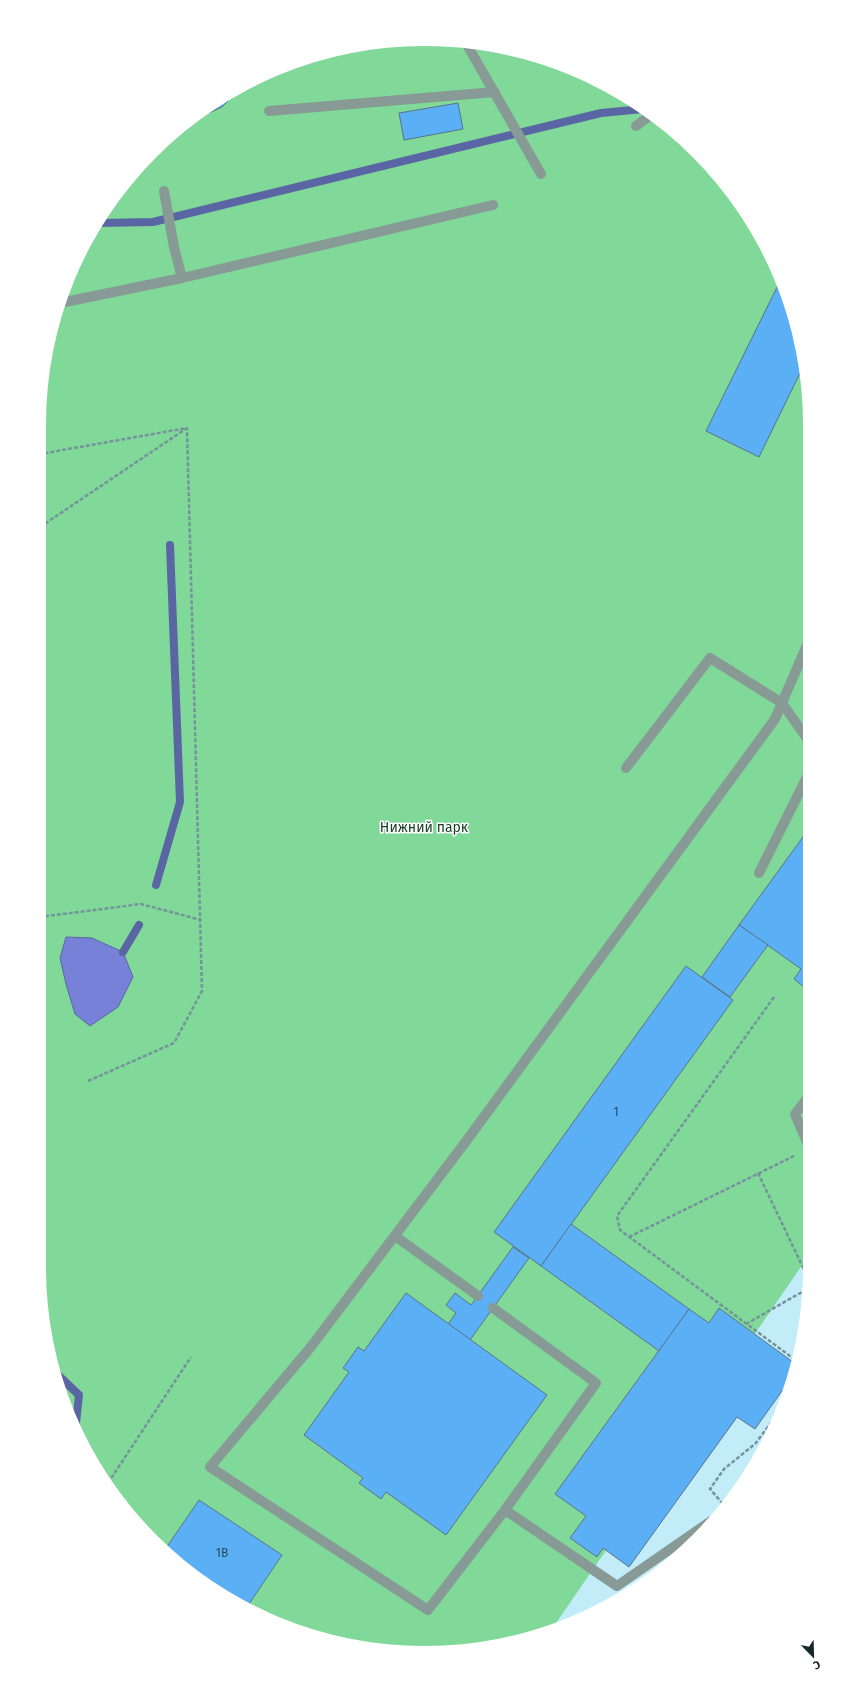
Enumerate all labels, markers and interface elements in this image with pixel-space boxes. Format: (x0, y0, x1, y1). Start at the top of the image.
park label: Нижний парк (380, 819, 469, 836)
house number: 1 (613, 1105, 619, 1119)
house number: 1В (216, 1546, 228, 1560)
north arrow (793, 1636, 833, 1676)
text: С (811, 1658, 822, 1672)

